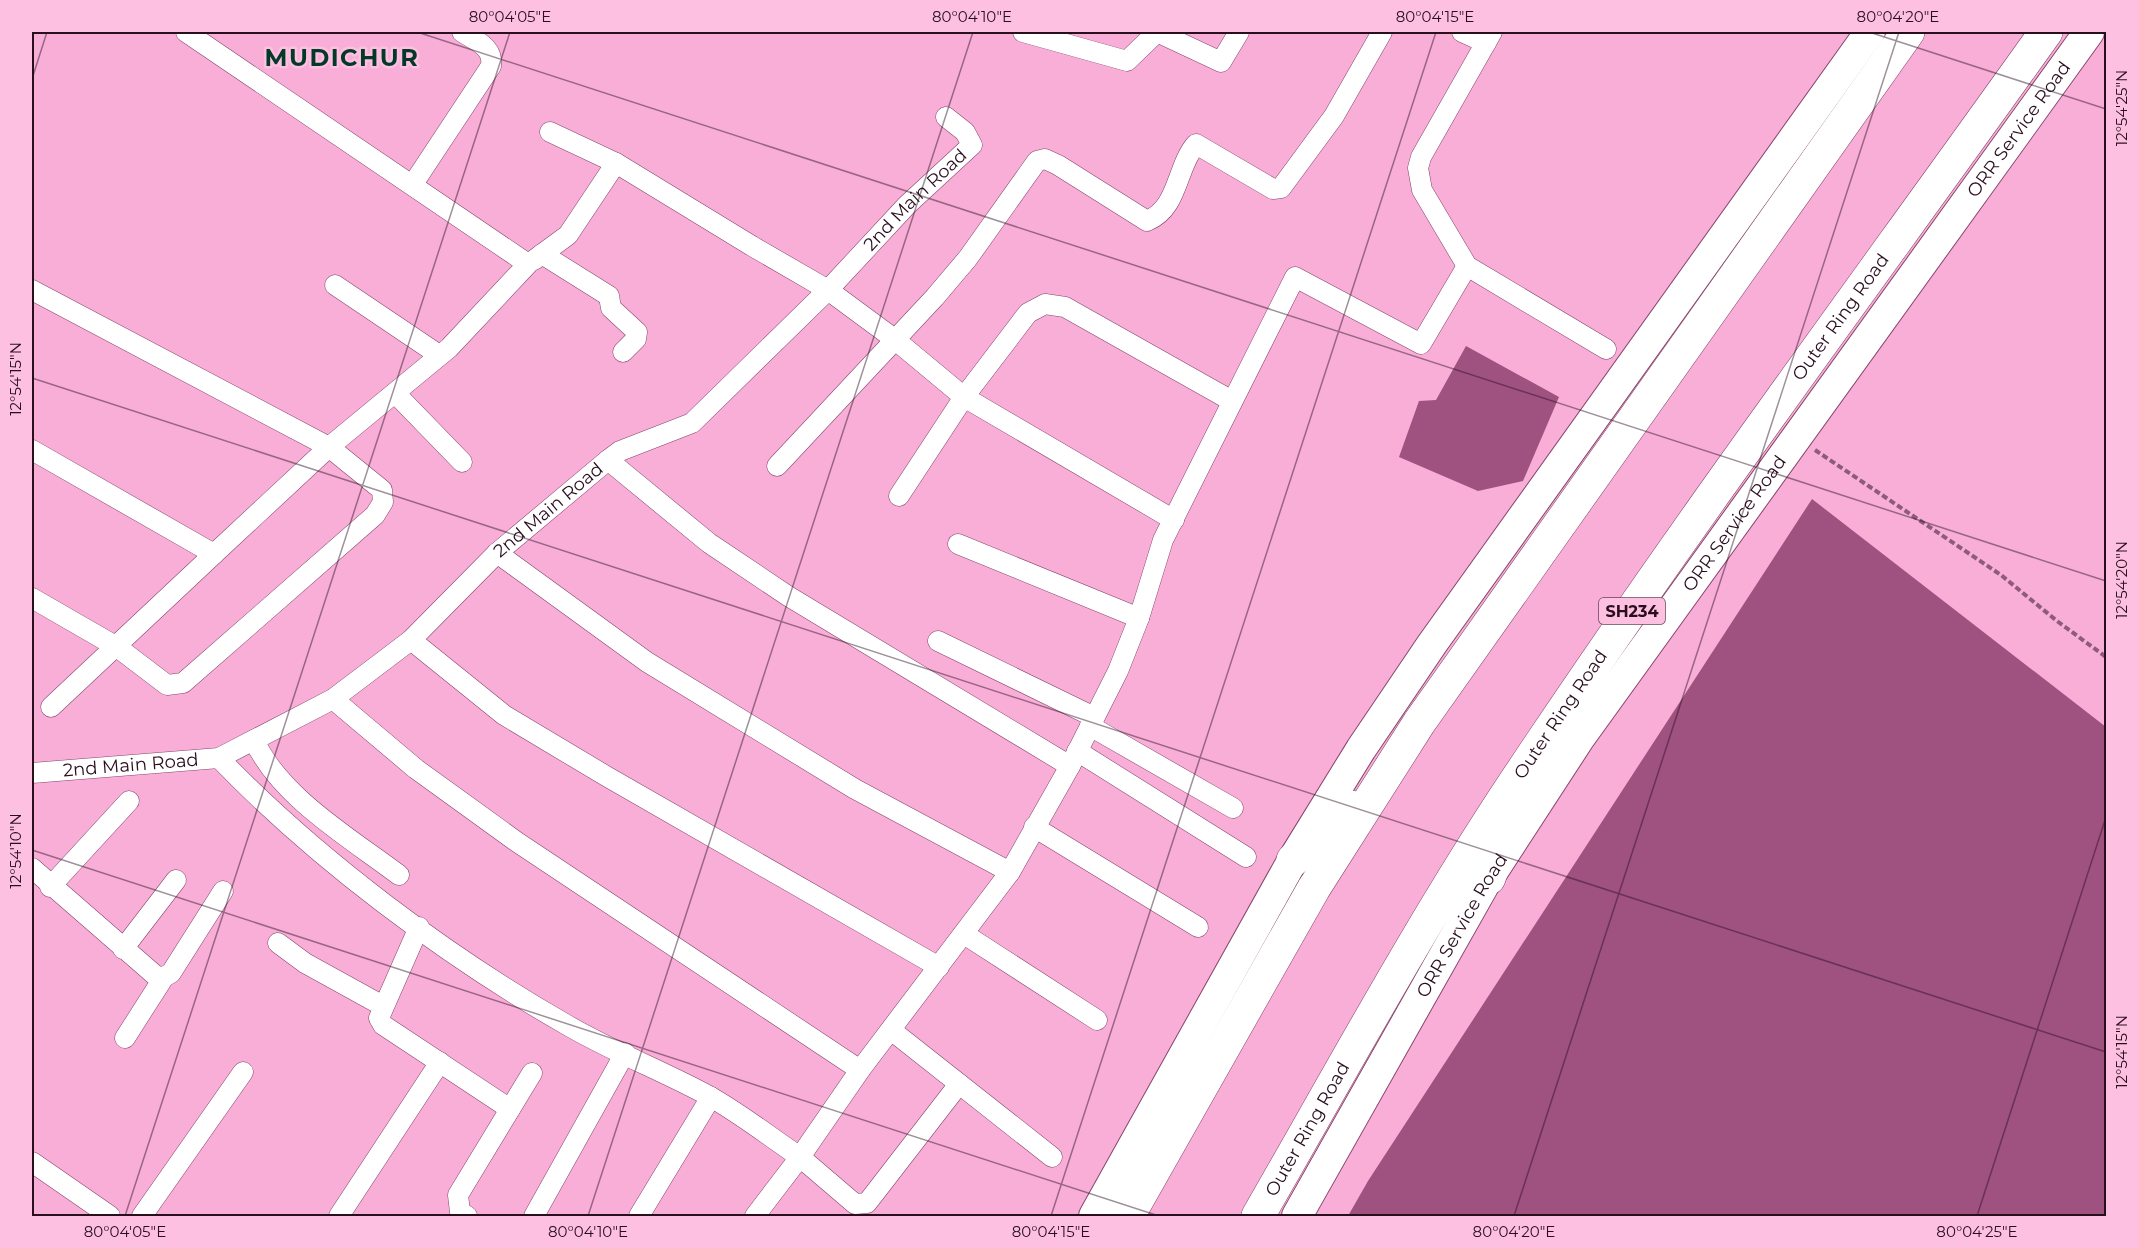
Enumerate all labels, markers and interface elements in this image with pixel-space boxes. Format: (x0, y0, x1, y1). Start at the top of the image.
text: 80°04'05"E (469, 7, 551, 26)
text: 80°04'10"E (932, 7, 1012, 26)
text: 80°04'15"E (1396, 7, 1474, 26)
text: 80°04'20"E (1857, 7, 1939, 26)
district label: MUDICHUR (265, 43, 419, 72)
street label: ORR Service Road (1962, 57, 2075, 202)
text: 12°54'25"N (2112, 70, 2131, 146)
street label: 2nd Main Road (859, 144, 971, 255)
street label: Outer Ring Road (1787, 249, 1894, 385)
text: 12°54'15"N (6, 342, 25, 416)
street label: ORR Service Road (1678, 451, 1791, 596)
street label: 2nd Main Road (489, 458, 607, 562)
text: 12°54'20"N (2112, 541, 2131, 619)
road number: SH234 (1599, 598, 1665, 624)
street label: Outer Ring Road (1509, 646, 1612, 783)
street label: 2nd Main Road (62, 749, 199, 781)
text: 12°54'10"N (6, 813, 25, 889)
street label: ORR Service Road (1412, 850, 1512, 1001)
text: 12°54'15"N (2112, 1015, 2131, 1089)
street label: Outer Ring Road (1261, 1058, 1354, 1200)
text: 80°04'05"E (84, 1222, 166, 1241)
text: 80°04'10"E (548, 1222, 628, 1241)
text: 80°04'15"E (1012, 1222, 1090, 1241)
text: 80°04'20"E (1473, 1222, 1555, 1241)
text: 80°04'25"E (1936, 1222, 2018, 1241)

